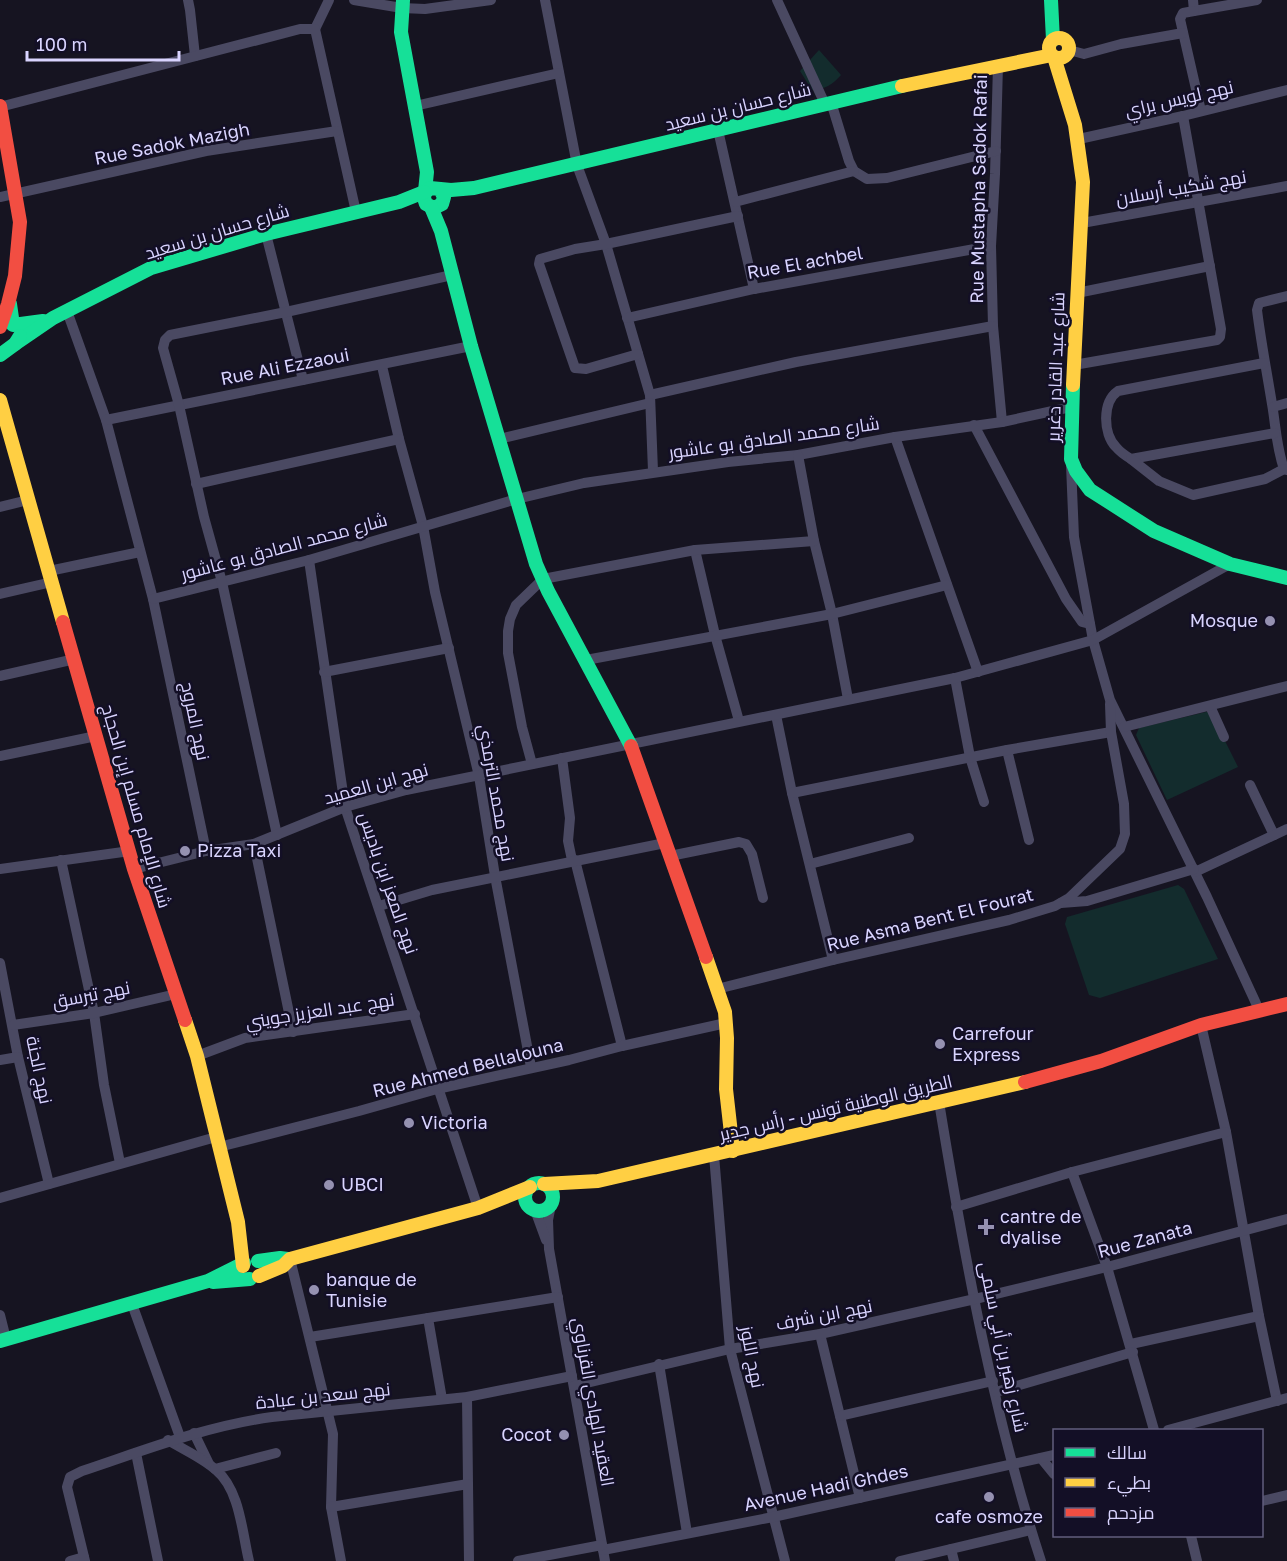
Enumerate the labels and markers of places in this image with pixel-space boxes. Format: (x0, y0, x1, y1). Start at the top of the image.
place label: Mosque (1190, 609, 1258, 631)
marker: Mosque (1263, 614, 1277, 628)
place label: Pizza Taxi (197, 839, 281, 861)
marker: Pizza Taxi (178, 844, 192, 858)
place label: Carrefour Express (952, 1022, 1034, 1065)
marker: Carrefour Express (933, 1037, 947, 1051)
place label: Victoria (421, 1111, 488, 1133)
marker: Victoria (402, 1116, 416, 1130)
place label: UBCI (341, 1173, 384, 1195)
marker: UBCI (322, 1178, 336, 1192)
place label: cantre de dyalise (1000, 1205, 1081, 1248)
marker: cantre de dyalise (977, 1218, 995, 1236)
place label: banque de Tunisie (326, 1268, 417, 1311)
marker: banque de Tunisie (307, 1283, 321, 1297)
place label: Cocot (501, 1423, 552, 1445)
marker: Cocot (557, 1428, 571, 1442)
marker: cafe osmoze (982, 1490, 996, 1504)
place label: cafe osmoze (935, 1505, 1043, 1527)

